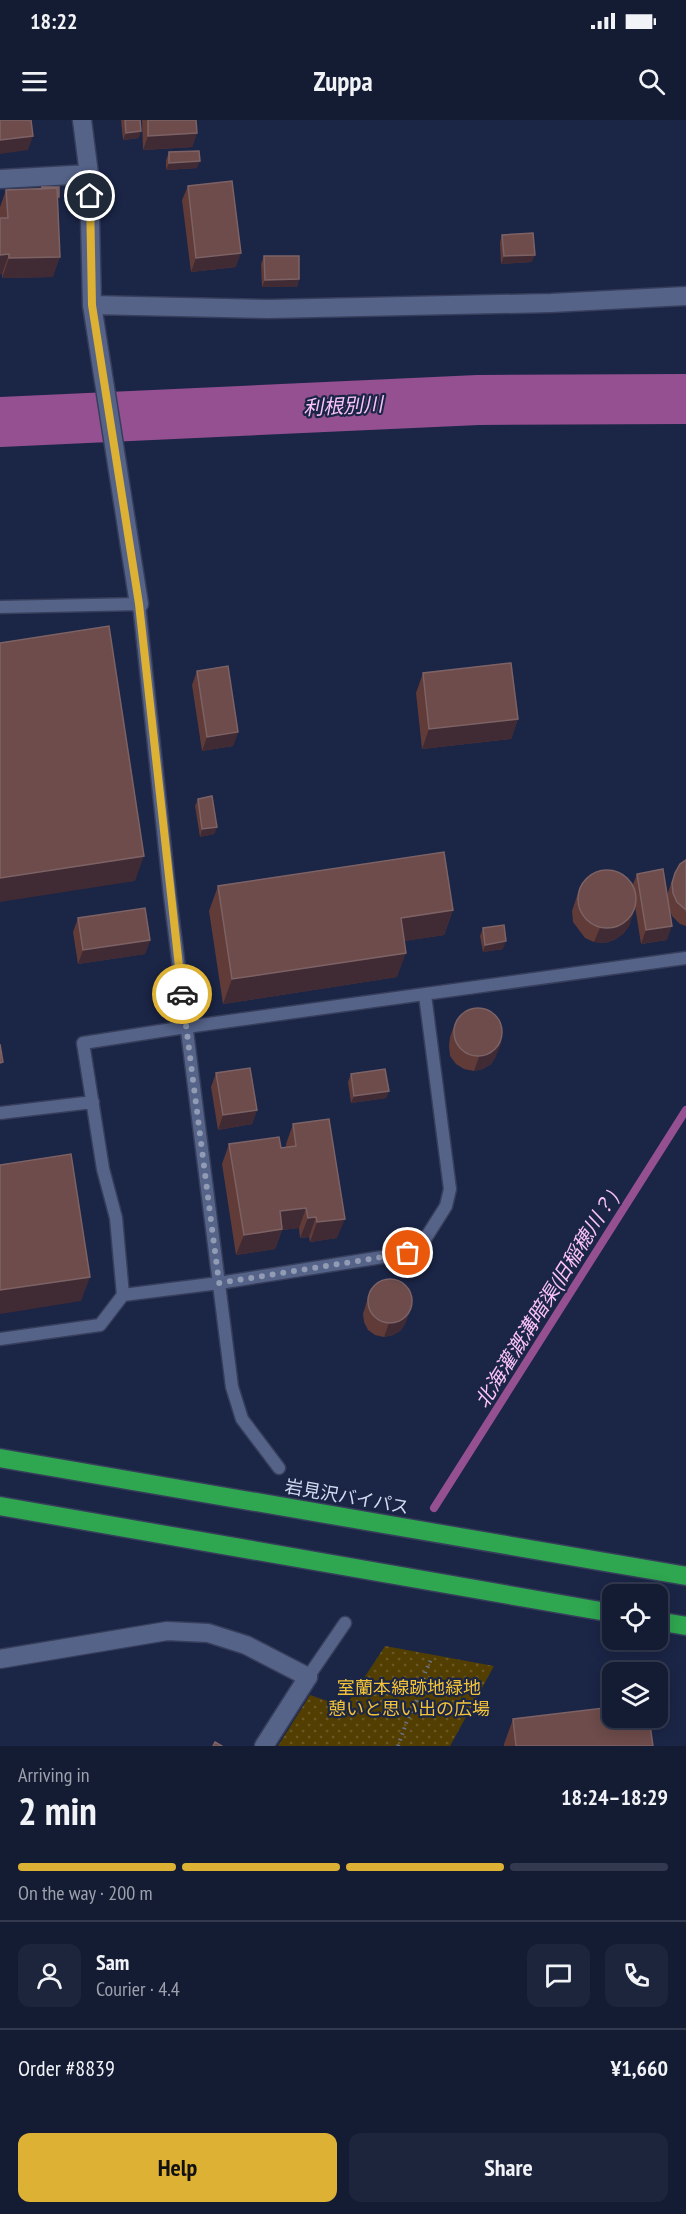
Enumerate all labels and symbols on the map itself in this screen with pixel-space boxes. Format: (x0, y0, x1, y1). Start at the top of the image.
pin (64, 170, 115, 221)
water label: 利根別川 (302, 391, 386, 421)
courier (152, 964, 212, 1024)
water label: 北海灌漑溝暗渠(旧稲穂川？) (469, 1185, 624, 1413)
pin (382, 1227, 433, 1278)
street label: 岩見沢バイパス (283, 1474, 411, 1519)
park label: 室蘭本線跡地緑地 憩いと思い出の広場 (328, 1676, 490, 1720)

